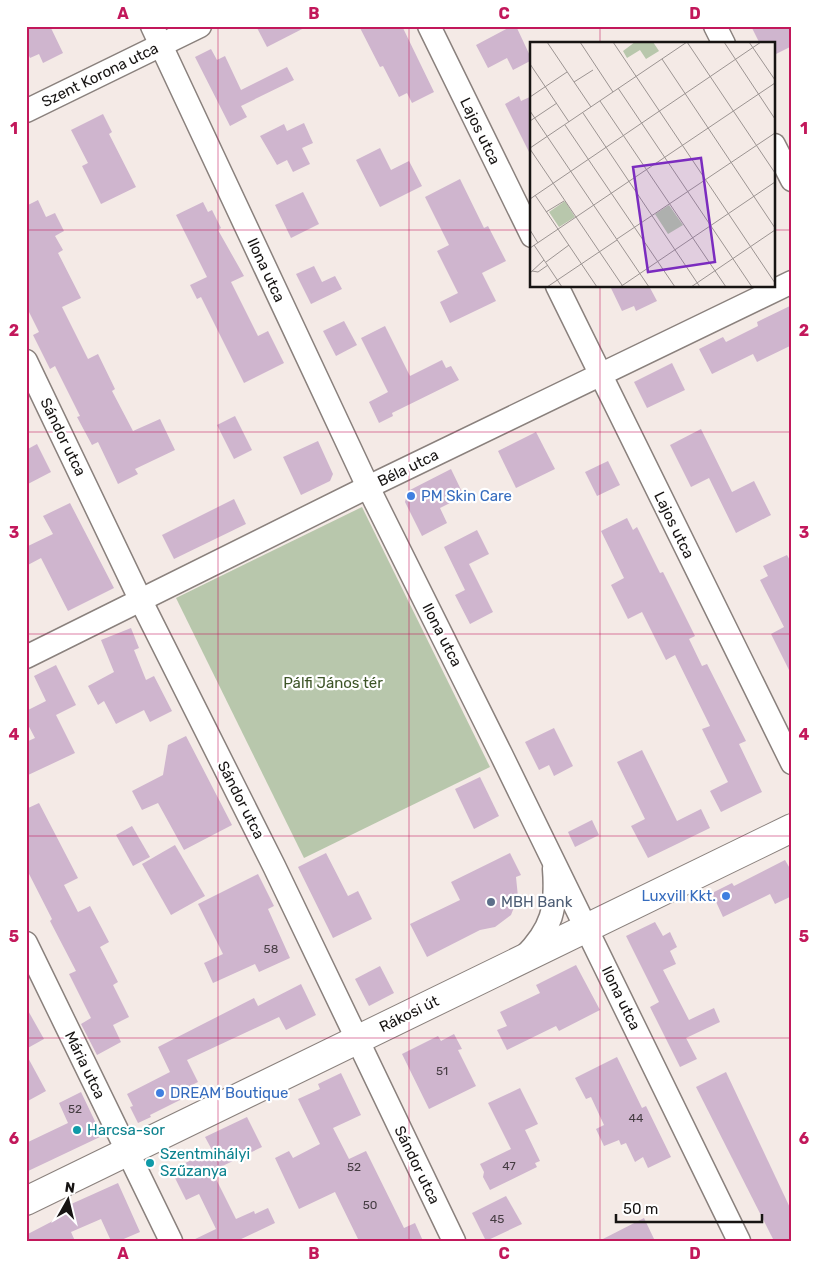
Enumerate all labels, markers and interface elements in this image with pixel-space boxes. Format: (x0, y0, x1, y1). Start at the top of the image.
text: A (117, 4, 129, 23)
text: B (308, 4, 320, 23)
text: C (498, 4, 510, 23)
text: D (689, 4, 701, 23)
street label: Szent Korona utca (39, 39, 161, 111)
inset map (530, 42, 776, 288)
street label: Lajos utca (456, 95, 504, 167)
text: 1 (10, 119, 18, 138)
text: 1 (800, 119, 808, 138)
street label: Ilona utca (243, 235, 289, 305)
text: 2 (9, 321, 19, 340)
text: 2 (799, 321, 809, 340)
street label: Sándor utca (36, 395, 90, 479)
street label: Béla utca (375, 446, 441, 490)
place label: PM Skin Care (421, 487, 512, 505)
street label: Lajos utca (650, 489, 698, 561)
marker: PM Skin Care (405, 490, 417, 502)
text: 3 (9, 523, 19, 542)
text: 3 (799, 523, 809, 542)
street label: Ilona utca (418, 600, 466, 670)
park label: Pálfi János tér (283, 674, 383, 692)
text: 4 (9, 725, 20, 744)
text: 4 (799, 725, 810, 744)
street label: Sándor utca (214, 758, 268, 842)
place label: Luxvill Kkt. (641, 887, 716, 905)
marker: Luxvill Kkt. (720, 890, 732, 902)
place label: MBH Bank (501, 893, 573, 911)
marker: MBH Bank (485, 896, 497, 908)
text: 5 (9, 927, 19, 946)
text: 5 (799, 927, 809, 946)
house number: 58 (264, 942, 278, 956)
street label: Ilona utca (598, 963, 644, 1033)
street label: Rákosi út (376, 992, 442, 1036)
street label: Mária utca (61, 1028, 109, 1102)
house number: 51 (436, 1064, 448, 1078)
place label: DREAM Boutique (170, 1084, 288, 1102)
marker: DREAM Boutique (154, 1087, 166, 1099)
house number: 52 (68, 1102, 82, 1116)
house number: 44 (629, 1111, 644, 1125)
place label: Harcsa-sor (87, 1121, 165, 1139)
street label: Sándor utca (390, 1123, 444, 1207)
marker: Harcsa-sor (71, 1124, 83, 1136)
text: 6 (9, 1129, 19, 1148)
text: 6 (799, 1129, 809, 1148)
place label: Szentmihályi Szűzanya (160, 1145, 250, 1180)
marker: Szentmihályi Szűzanya (144, 1157, 156, 1169)
house number: 47 (502, 1159, 516, 1173)
house number: 52 (347, 1160, 361, 1174)
north arrow (42, 1174, 92, 1224)
text: N (64, 1179, 76, 1197)
scale bar (616, 1192, 762, 1224)
house number: 50 (363, 1198, 377, 1212)
text: 50 m (623, 1200, 658, 1218)
house number: 45 (490, 1212, 504, 1226)
text: A (117, 1244, 129, 1263)
text: B (308, 1244, 320, 1263)
text: C (498, 1244, 510, 1263)
text: D (689, 1244, 701, 1263)

